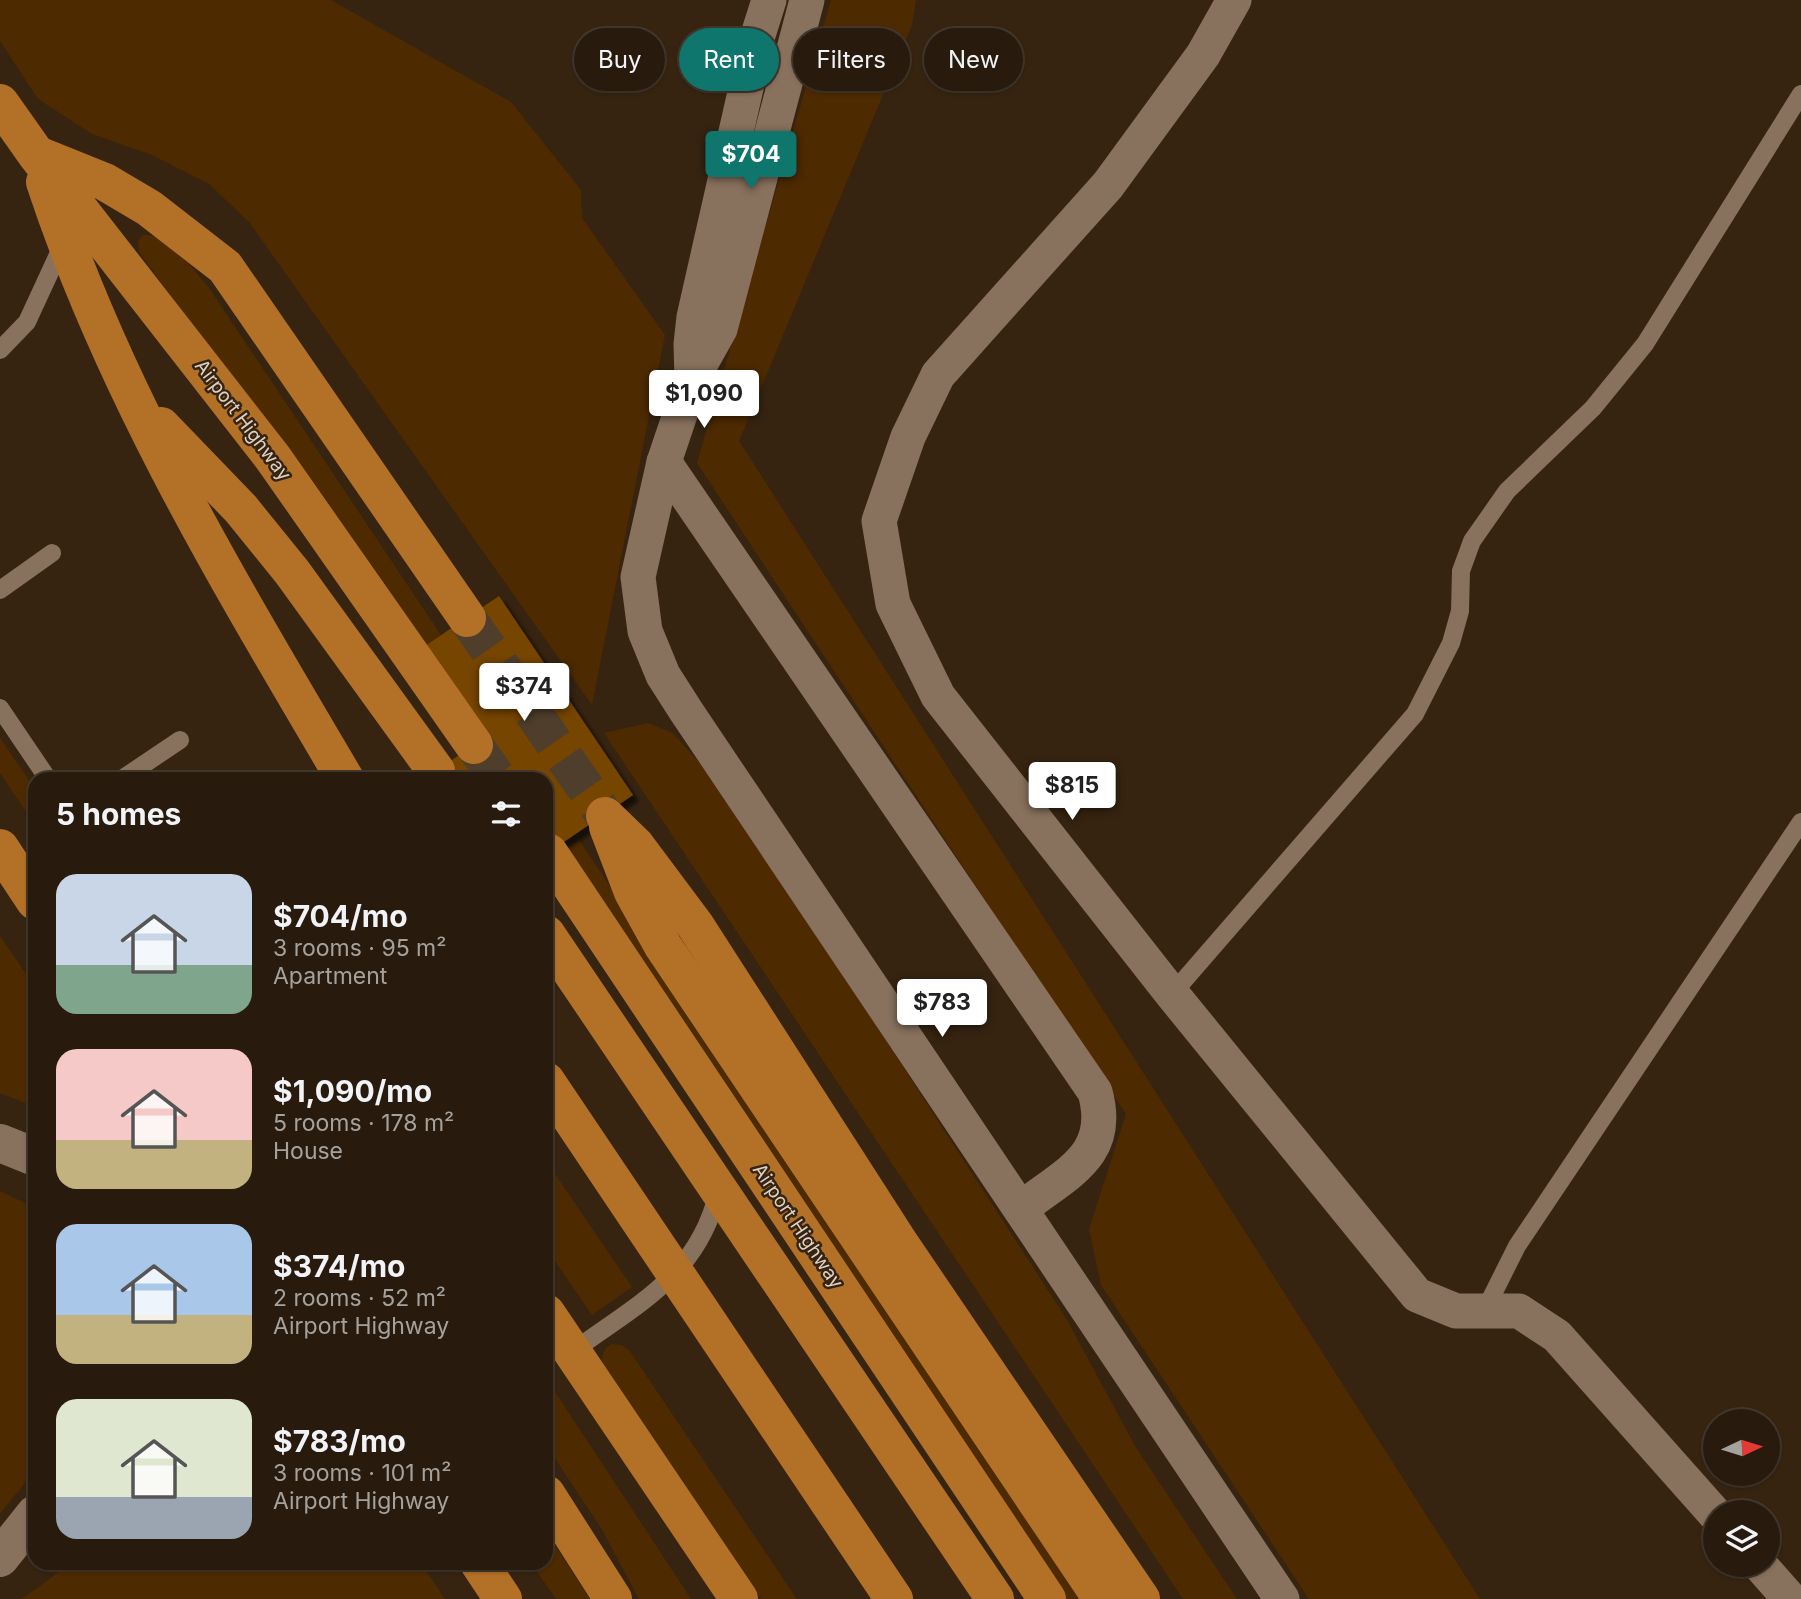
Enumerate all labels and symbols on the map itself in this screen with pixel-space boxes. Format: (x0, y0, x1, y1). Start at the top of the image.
pin: $704 (710, 132, 792, 191)
street label: Airport Highway (190, 355, 296, 485)
pin: $1,090 (647, 370, 761, 430)
pin: $374 (483, 664, 565, 723)
pin: $815 (1031, 762, 1113, 822)
pin: $783 (901, 979, 983, 1039)
street label: Airport Highway (748, 1159, 848, 1293)
north arrow (1703, 1409, 1780, 1486)

